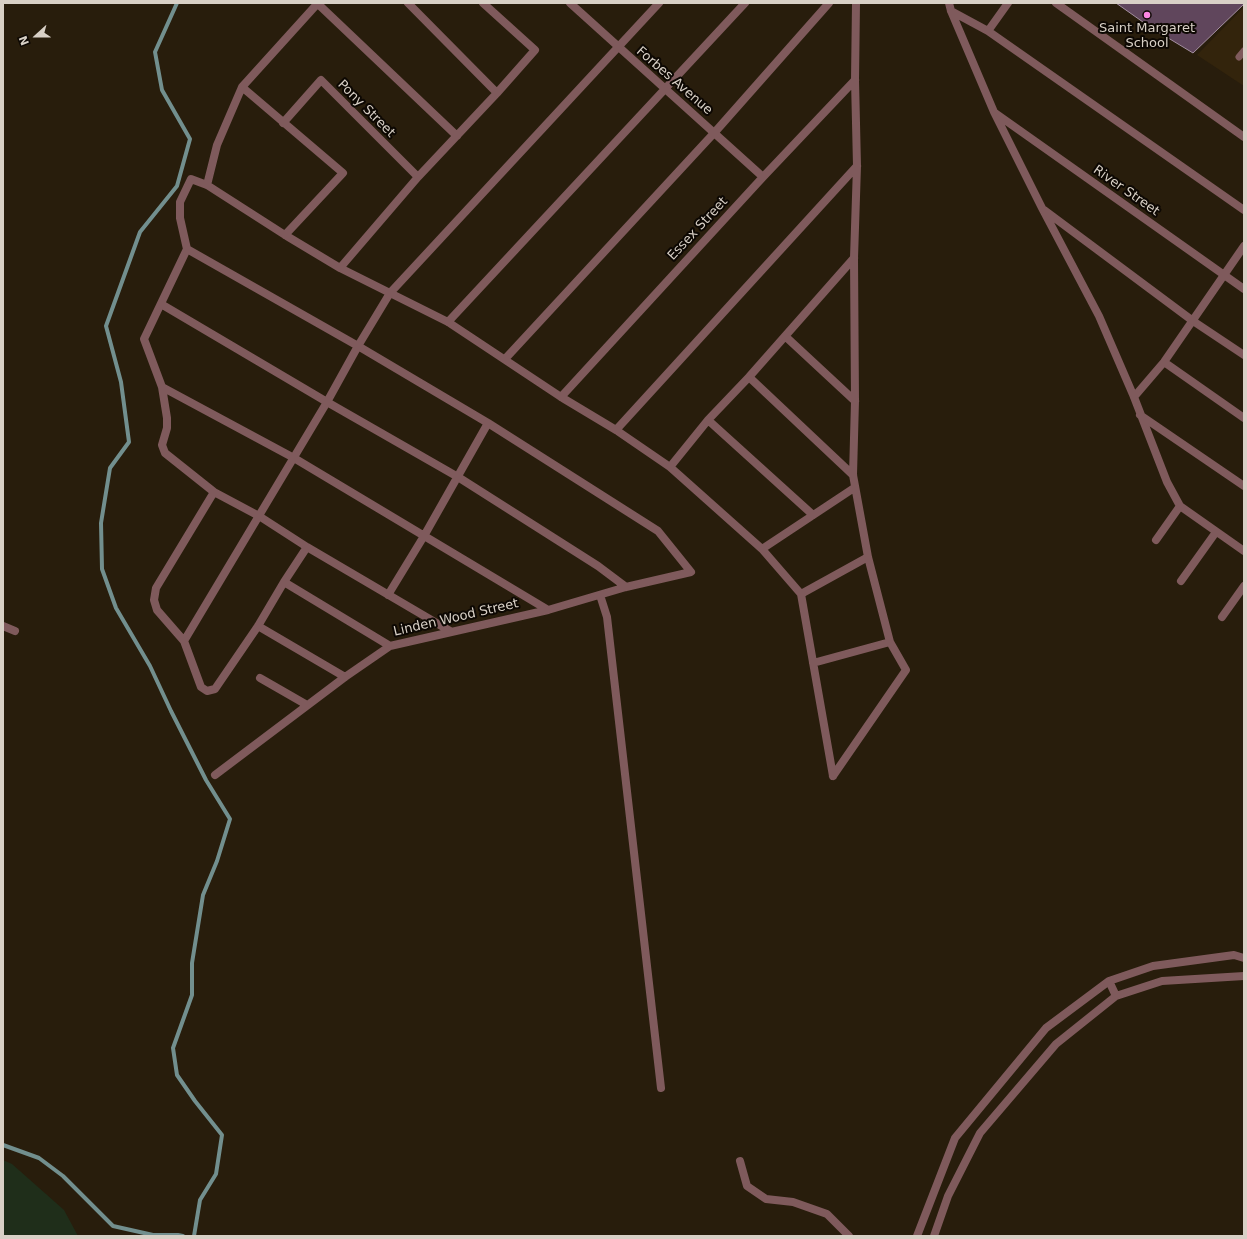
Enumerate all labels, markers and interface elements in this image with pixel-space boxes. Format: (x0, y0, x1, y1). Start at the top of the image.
marker: Saint Margaret School (1142, 10, 1152, 20)
north arrow (16, 16, 56, 56)
place label: Saint Margaret School (1099, 21, 1195, 52)
text: N (17, 34, 32, 47)
street label: Forbes Avenue (633, 44, 715, 118)
street label: Pony Street (334, 77, 398, 141)
street label: River Street (1090, 162, 1162, 220)
street label: Essex Street (665, 194, 731, 264)
street label: Linden Wood Street (392, 596, 520, 640)

